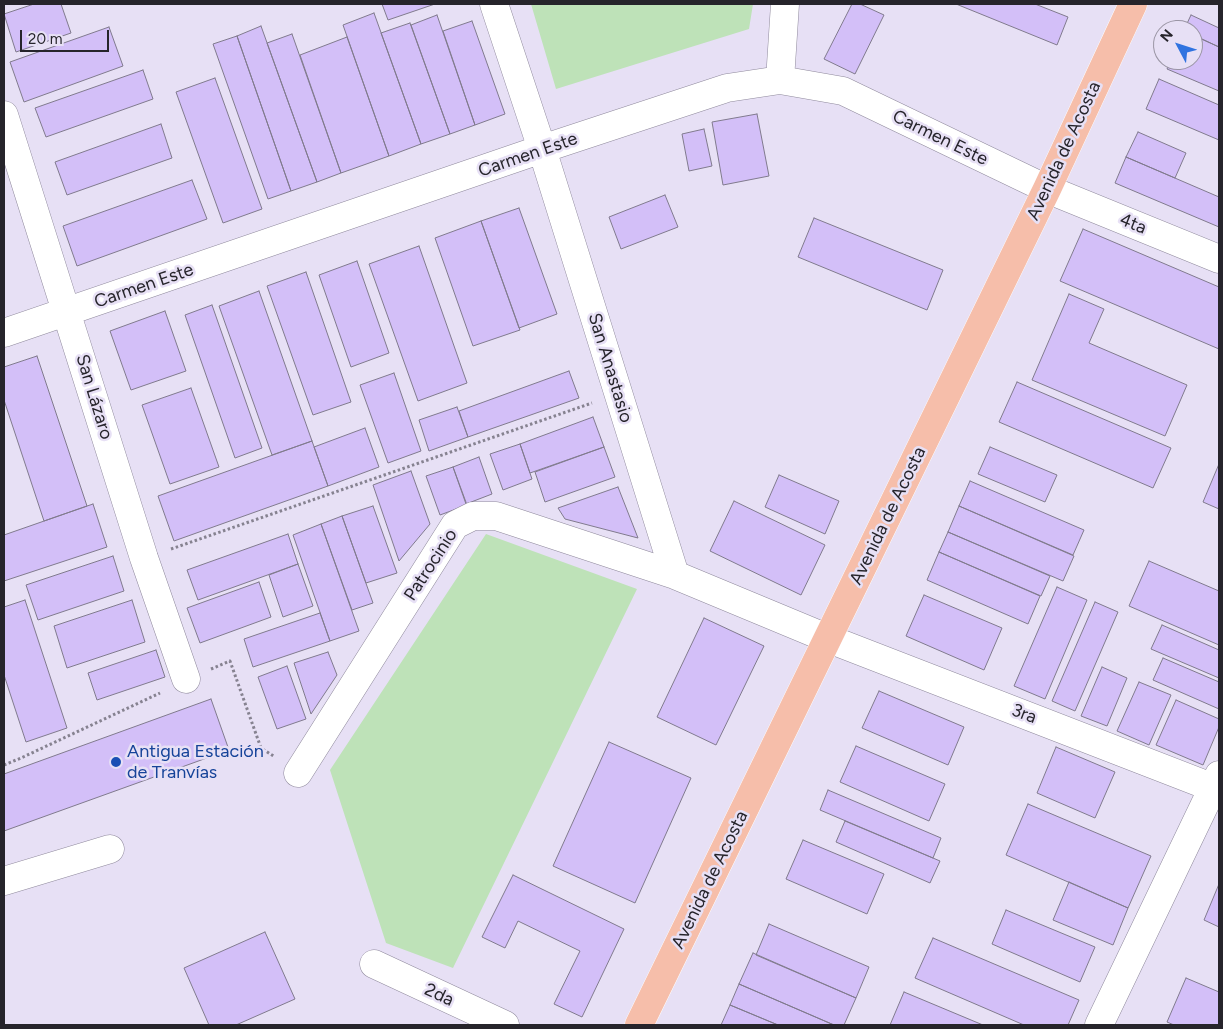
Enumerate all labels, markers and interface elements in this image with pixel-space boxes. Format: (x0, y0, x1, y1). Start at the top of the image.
scale bar (22, 20, 111, 52)
north arrow (1153, 20, 1203, 70)
text: N (1157, 26, 1177, 45)
text: 20 m (28, 30, 62, 48)
street label: Avenida de Acosta (1022, 78, 1106, 224)
street label: Carmen Este (889, 106, 991, 170)
street label: Carmen Este (476, 128, 580, 182)
street label: 4ta (1116, 209, 1150, 239)
street label: Carmen Este (92, 259, 196, 313)
street label: San Anastasio (583, 311, 637, 425)
street label: San Lázaro (71, 352, 117, 442)
street label: Avenida de Acosta (845, 444, 931, 588)
street label: Patrocinio (400, 525, 462, 605)
street label: 3ra (1008, 699, 1040, 729)
place label: Antigua Estación de Tranvías (127, 741, 264, 784)
marker: Antigua Estación de Tranvías (109, 755, 123, 769)
street label: Avenida de Acosta (667, 808, 753, 952)
street label: 2da (421, 979, 457, 1011)

